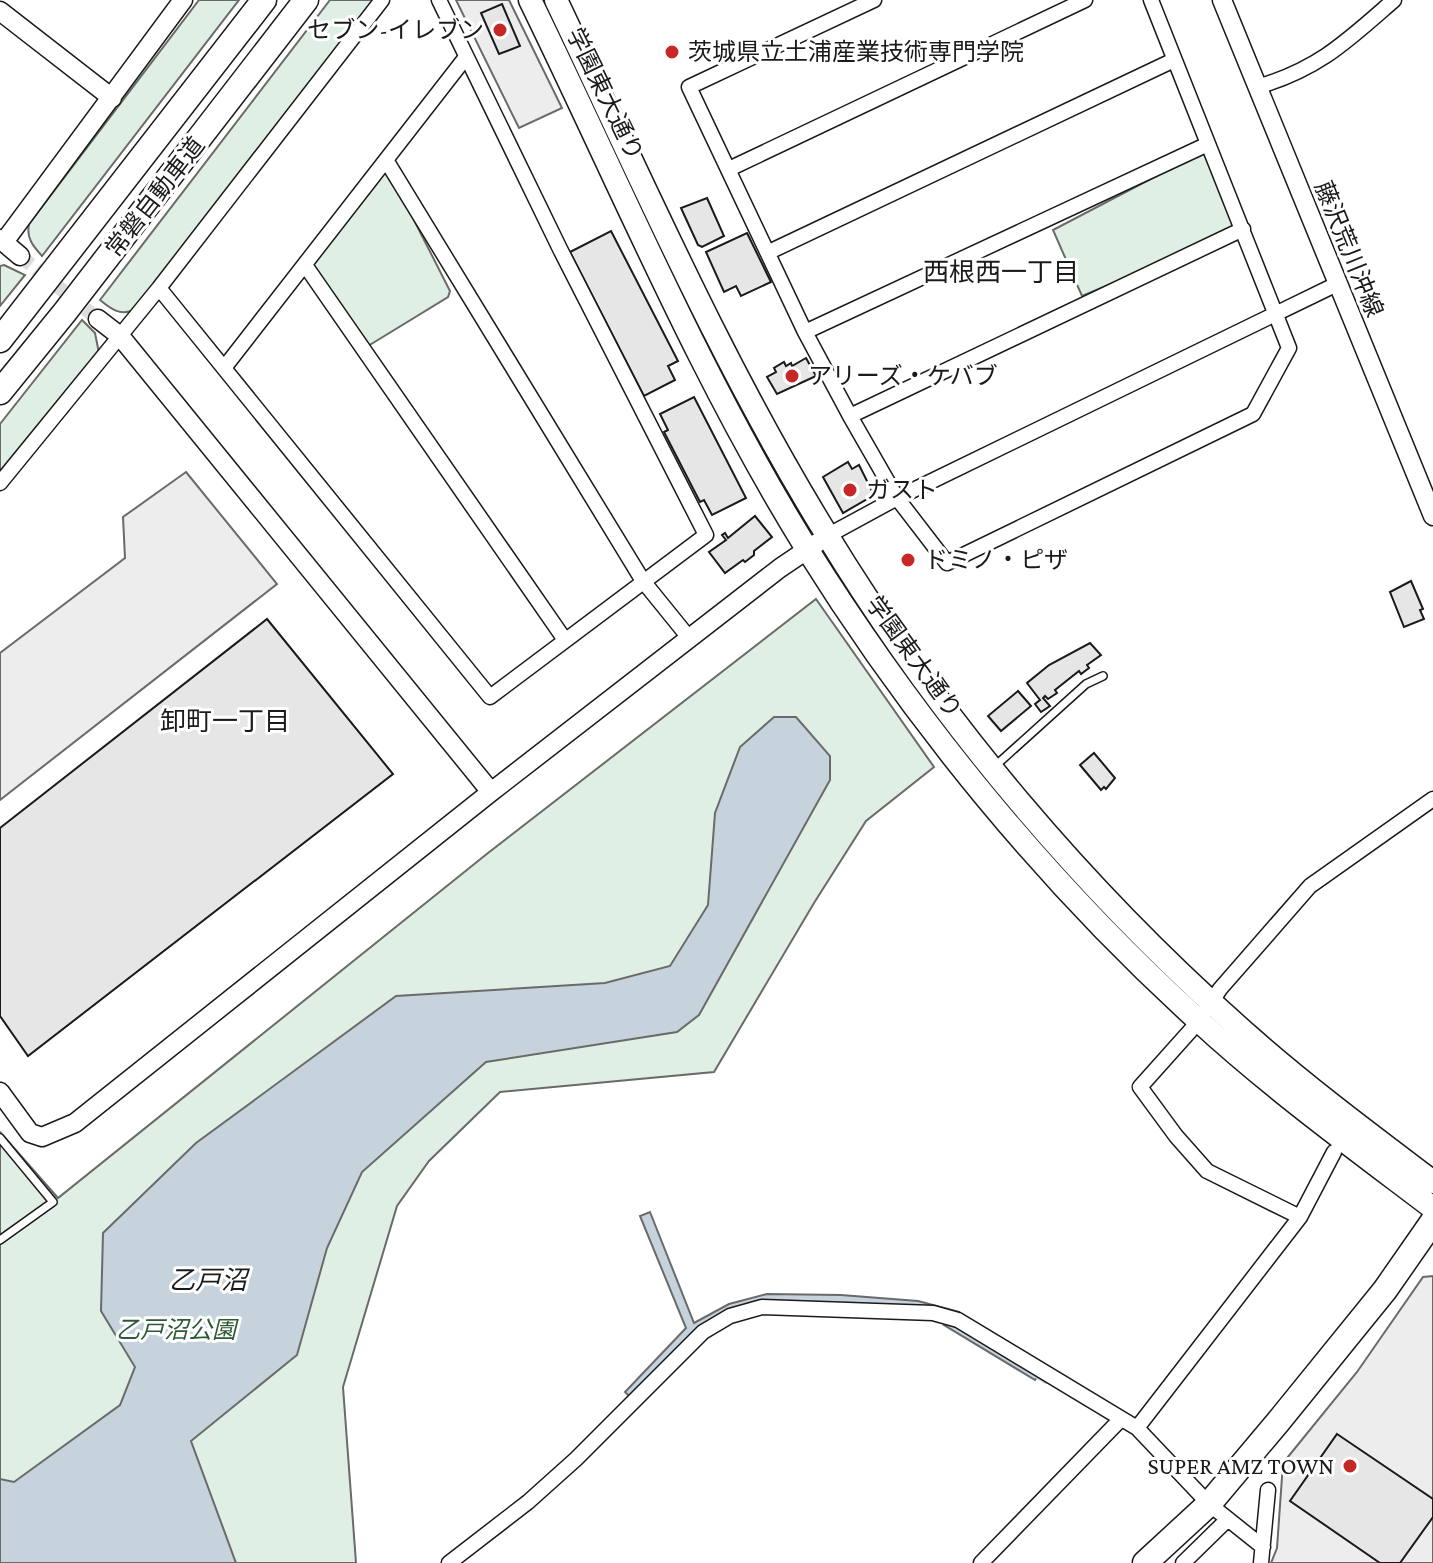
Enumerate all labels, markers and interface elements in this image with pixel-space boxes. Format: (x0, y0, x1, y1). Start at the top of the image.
place label: セブン-イレブン (307, 16, 484, 43)
marker: セブン-イレブン (491, 21, 509, 39)
street label: 学園東大通り (562, 23, 649, 164)
place label: 茨城県立土浦産業技術専門学院 (688, 38, 1024, 65)
marker: 茨城県立土浦産業技術専門学院 (663, 43, 681, 61)
street label: 常磐自動車道 (100, 132, 210, 262)
street label: 藤沢荒川沖線 (1310, 177, 1389, 321)
district label: 西根西一丁目 (923, 258, 1079, 287)
place label: アリーズ・ケバブ (808, 362, 998, 389)
marker: アリーズ・ケバブ (783, 367, 801, 385)
place label: ガスト (866, 476, 938, 503)
marker: ガスト (841, 481, 859, 499)
place label: ドミノ・ピザ (924, 546, 1068, 573)
marker: ドミノ・ピザ (899, 551, 917, 569)
street label: 学園東大通り (861, 591, 968, 723)
district label: 卸町一丁目 (160, 707, 290, 736)
water label: 乙戸沼 (169, 1266, 251, 1295)
park label: 乙戸沼公園 (116, 1316, 239, 1343)
place label: SUPER AMZ TOWN (1147, 1452, 1334, 1479)
marker: SUPER AMZ TOWN (1341, 1457, 1359, 1475)

